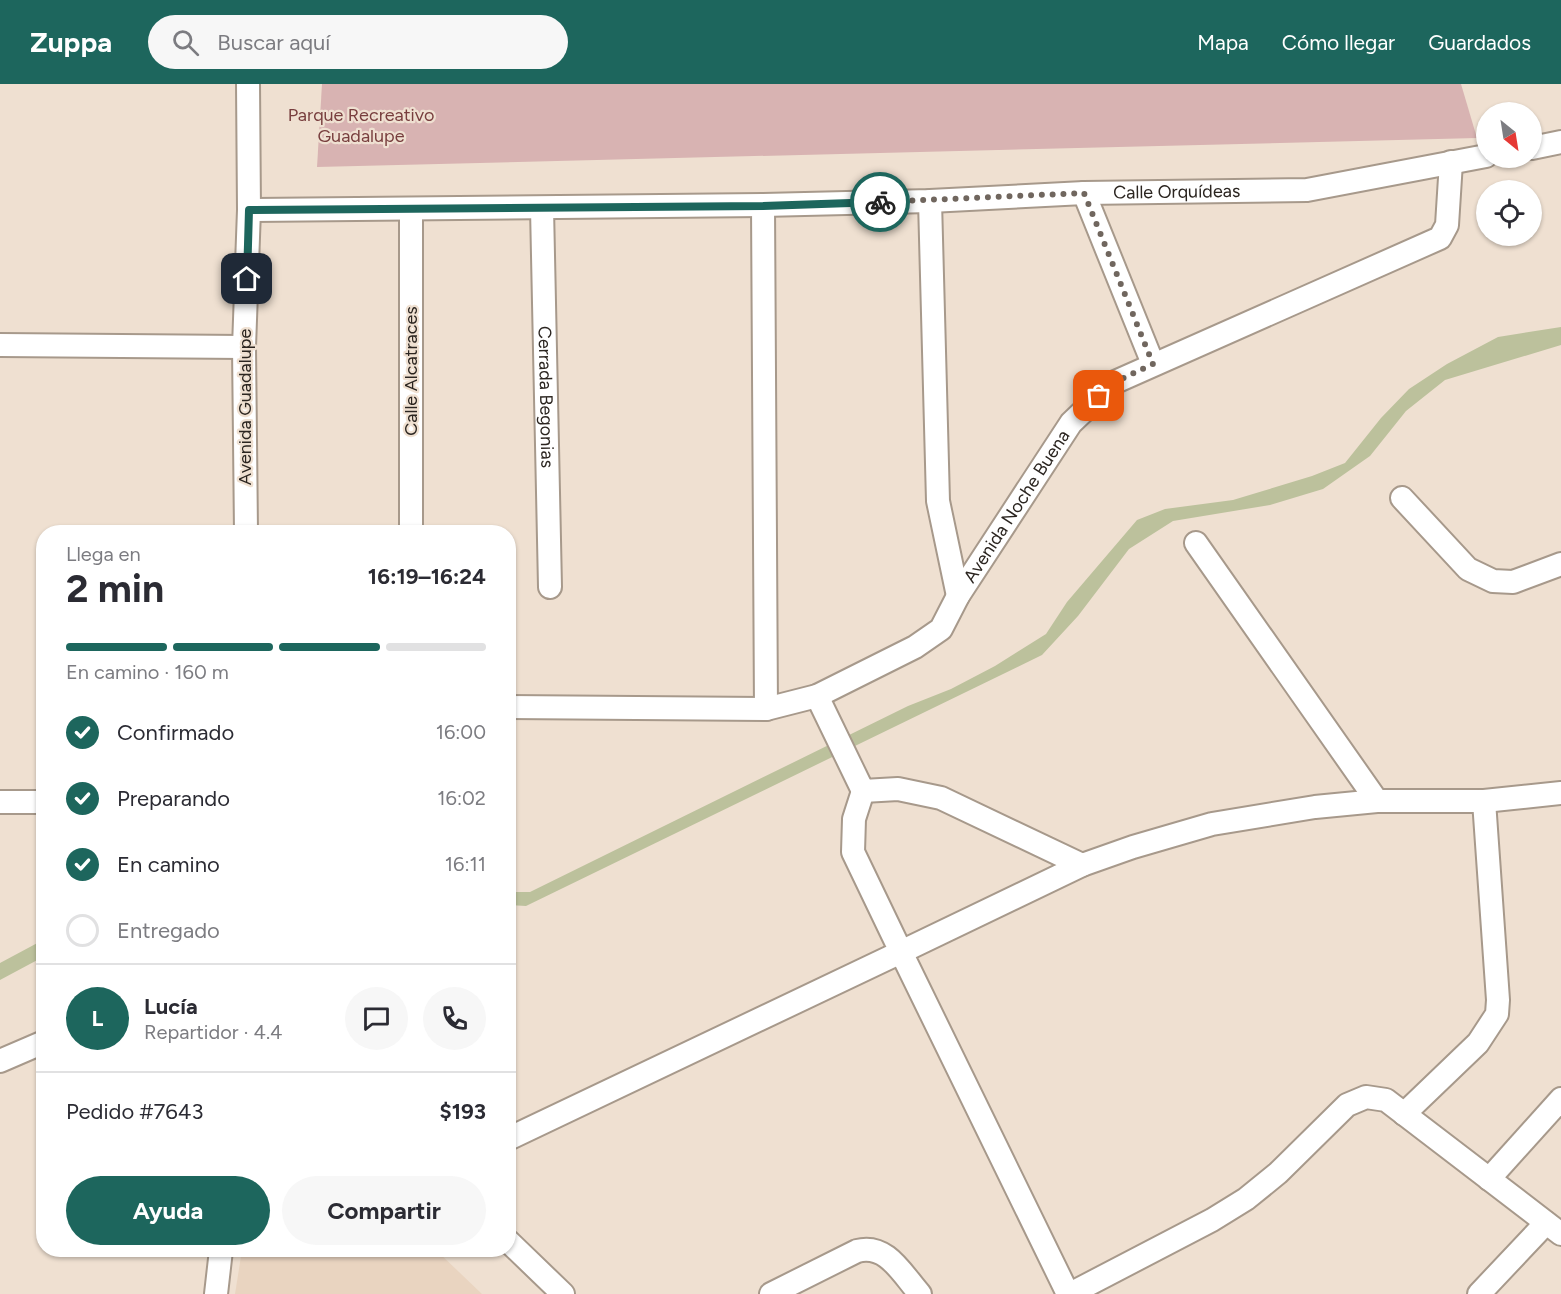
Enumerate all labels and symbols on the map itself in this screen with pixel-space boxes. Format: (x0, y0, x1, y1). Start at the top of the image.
north arrow (1476, 102, 1542, 168)
park label: Parque Recreativo Guadalupe (288, 104, 434, 147)
courier (850, 172, 910, 232)
street label: Calle Orquídeas (1113, 180, 1240, 204)
pin (221, 253, 272, 304)
street label: Calle Alcatraces (400, 306, 422, 436)
street label: Cerrada Begonias (533, 326, 558, 468)
street label: Avenida Guadalupe (234, 329, 256, 485)
pin (1073, 370, 1124, 421)
street label: Avenida Noche Buena (959, 426, 1074, 587)

